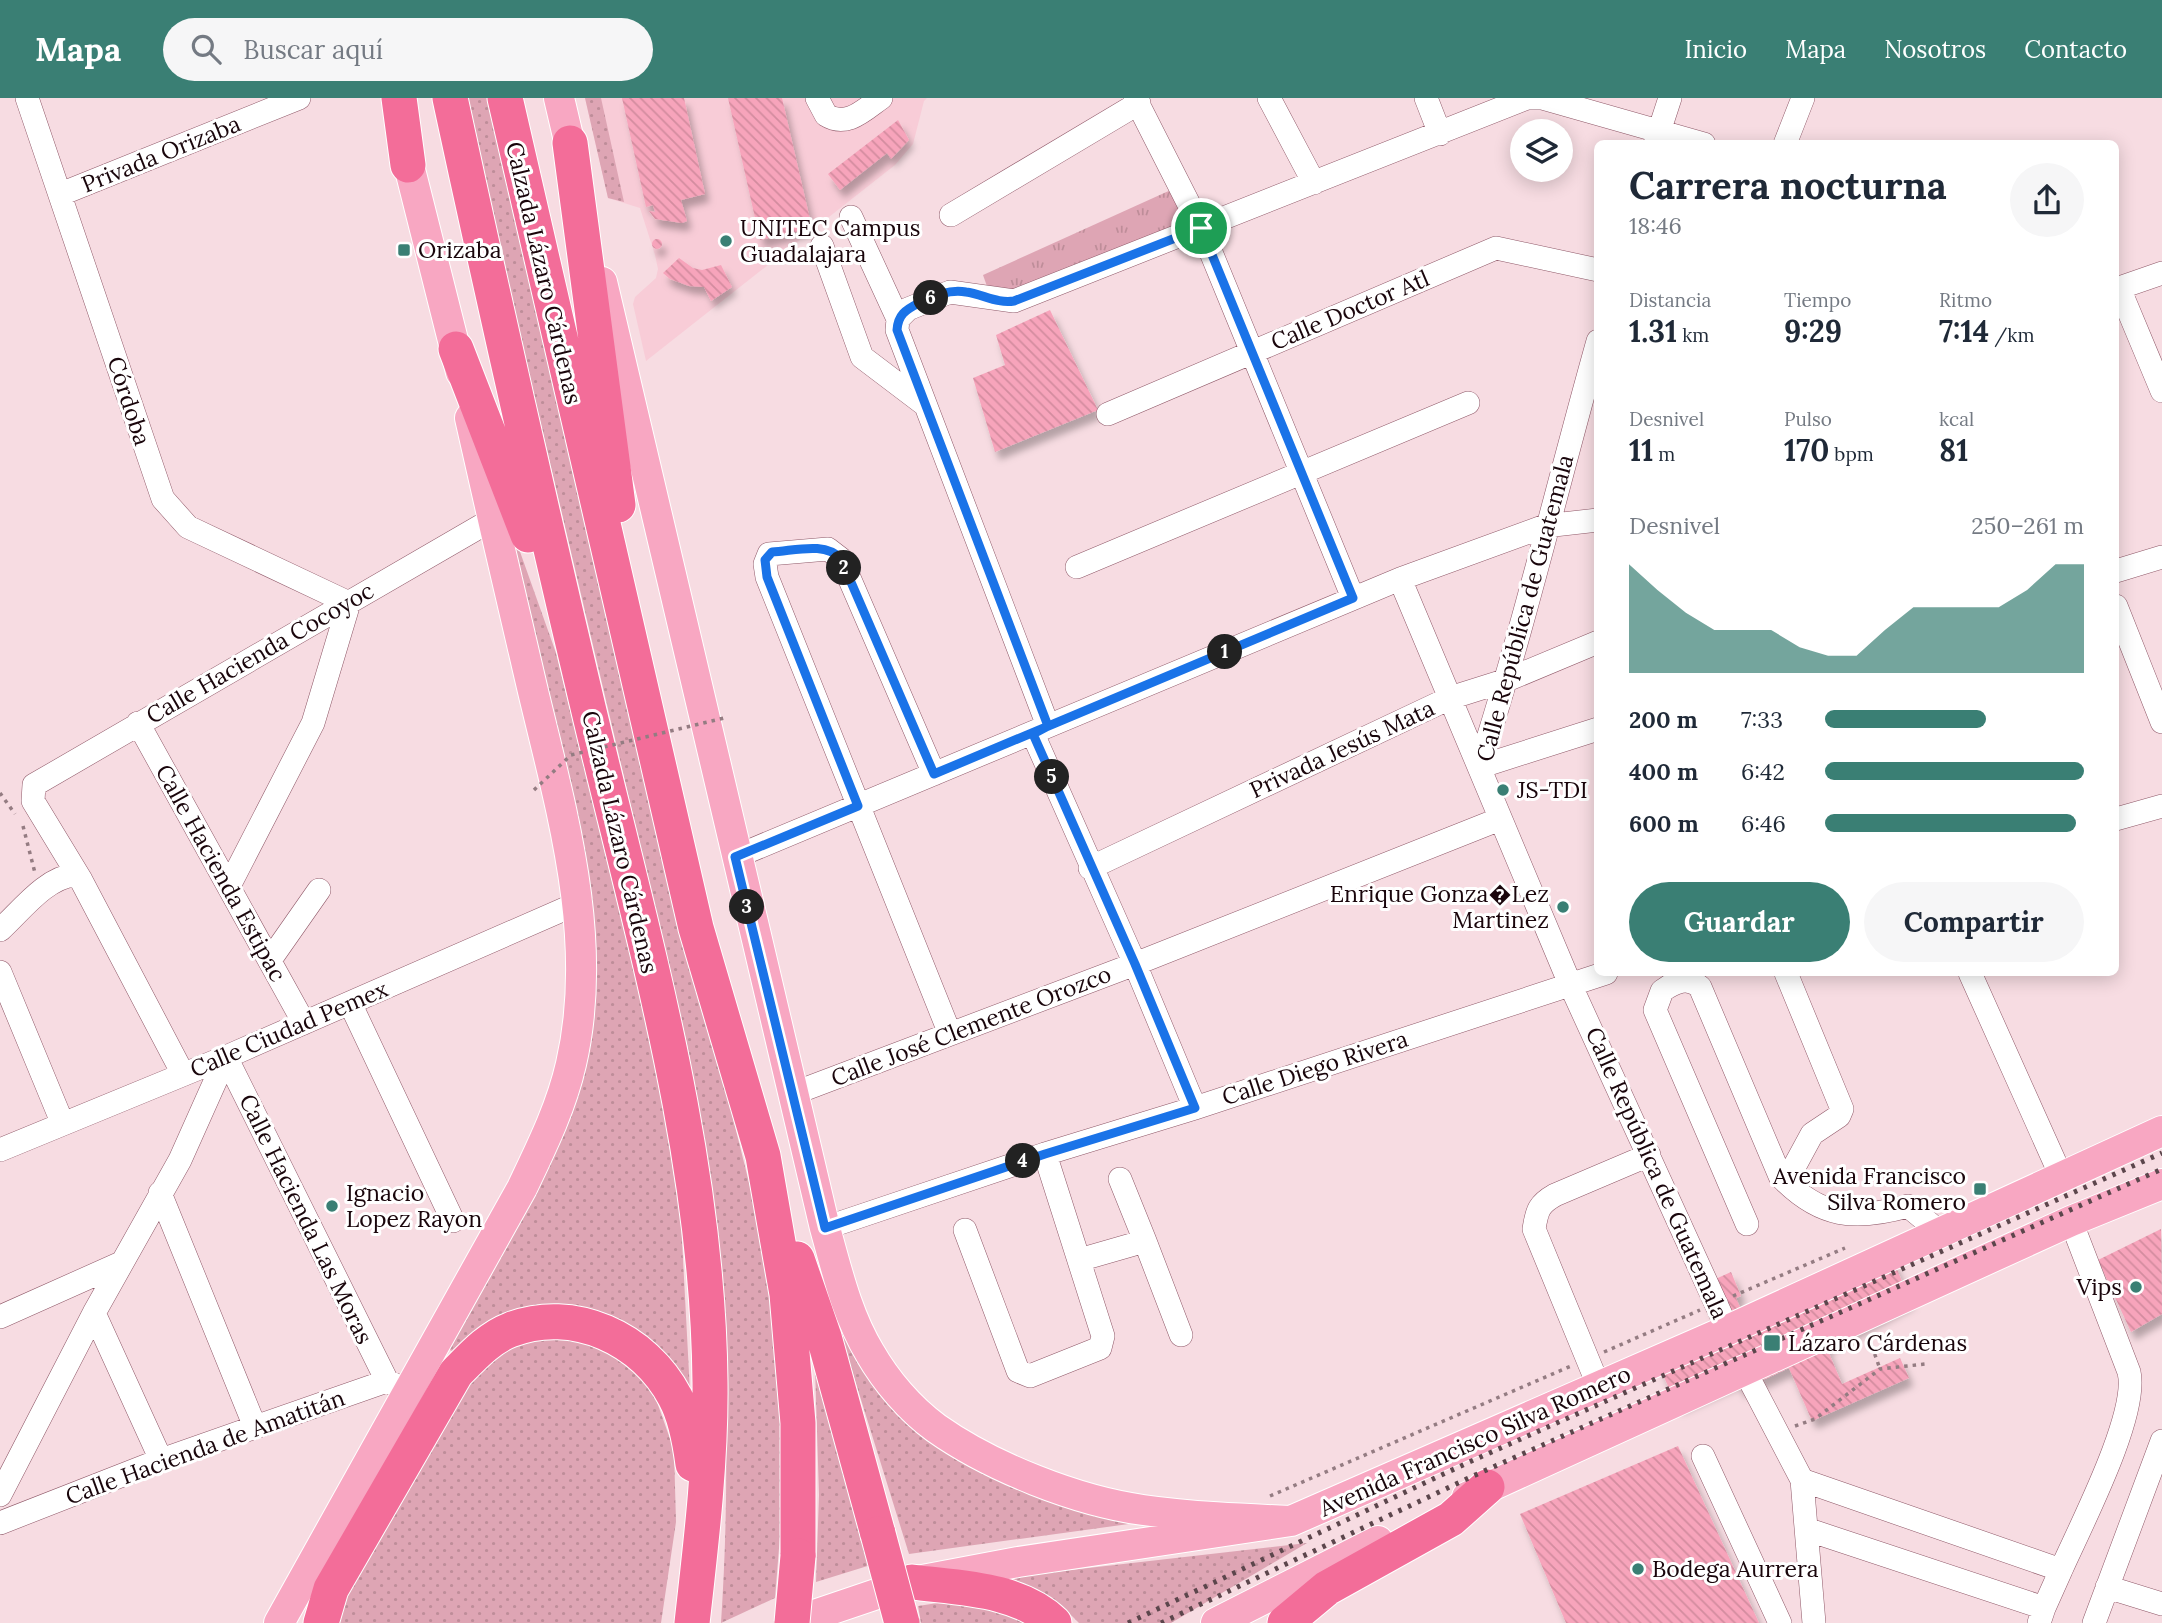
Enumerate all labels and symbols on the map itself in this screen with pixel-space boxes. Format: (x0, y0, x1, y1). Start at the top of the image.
street label: Privada Orizaba (77, 108, 245, 199)
street label: Calzada Lázaro Cárdenas (500, 139, 589, 407)
pin (1171, 198, 1231, 258)
place label: UNITEC Campus Guadalajara (740, 213, 920, 268)
marker: UNITEC Campus Guadalajara (718, 233, 734, 249)
place label: Orizaba (418, 235, 502, 264)
marker: Orizaba (396, 242, 412, 258)
street label: Calle Doctor Atl (1266, 263, 1433, 356)
pin: 6 (914, 280, 948, 316)
street label: Córdoba (102, 353, 157, 449)
street label: Calle República de Guatemala (1470, 451, 1580, 764)
pin: 2 (826, 550, 862, 586)
street label: Calle Hacienda Cocoyoc (141, 576, 379, 730)
pin: 1 (1208, 634, 1242, 670)
street label: Privada Jesús Mata (1245, 693, 1439, 804)
street label: Calzada Lázaro Cárdenas (576, 708, 665, 976)
street label: Calle Hacienda Estipac (150, 759, 293, 986)
pin: 5 (1034, 760, 1070, 794)
place label: JS-TDI (1516, 775, 1588, 804)
marker: JS-TDI (1495, 782, 1511, 798)
place label: Enrique Gonza�Lez Martinez (1330, 879, 1549, 934)
pin: 3 (730, 890, 764, 924)
marker: Enrique Gonza�Lez Martinez (1555, 899, 1571, 915)
street label: Calle José Clemente Orozco (827, 959, 1115, 1092)
street label: Calle Ciudad Pemex (186, 974, 392, 1083)
street label: Calle República de Guatemala (1580, 1022, 1735, 1323)
street label: Calle Diego Rivera (1218, 1024, 1412, 1111)
street label: Calle Hacienda Las Moras (233, 1089, 380, 1348)
pin: 4 (1006, 1144, 1040, 1178)
place label: Avenida Francisco Silva Romero (1772, 1161, 1966, 1216)
place label: Ignacio Lopez Rayon (346, 1178, 482, 1233)
marker: Avenida Francisco Silva Romero (1972, 1181, 1988, 1197)
marker: Ignacio Lopez Rayon (324, 1198, 340, 1214)
place label: Vips (2075, 1272, 2122, 1301)
marker: Vips (2128, 1279, 2144, 1295)
place label: Lázaro Cárdenas (1788, 1328, 1967, 1357)
marker: Lázaro Cárdenas (1762, 1333, 1782, 1353)
street label: Avenida Francisco Silva Romero (1314, 1359, 1635, 1523)
street label: Calle Hacienda de Amatitán (61, 1382, 348, 1511)
place label: Bodega Aurrera (1652, 1554, 1819, 1583)
marker: Bodega Aurrera (1630, 1561, 1646, 1577)

